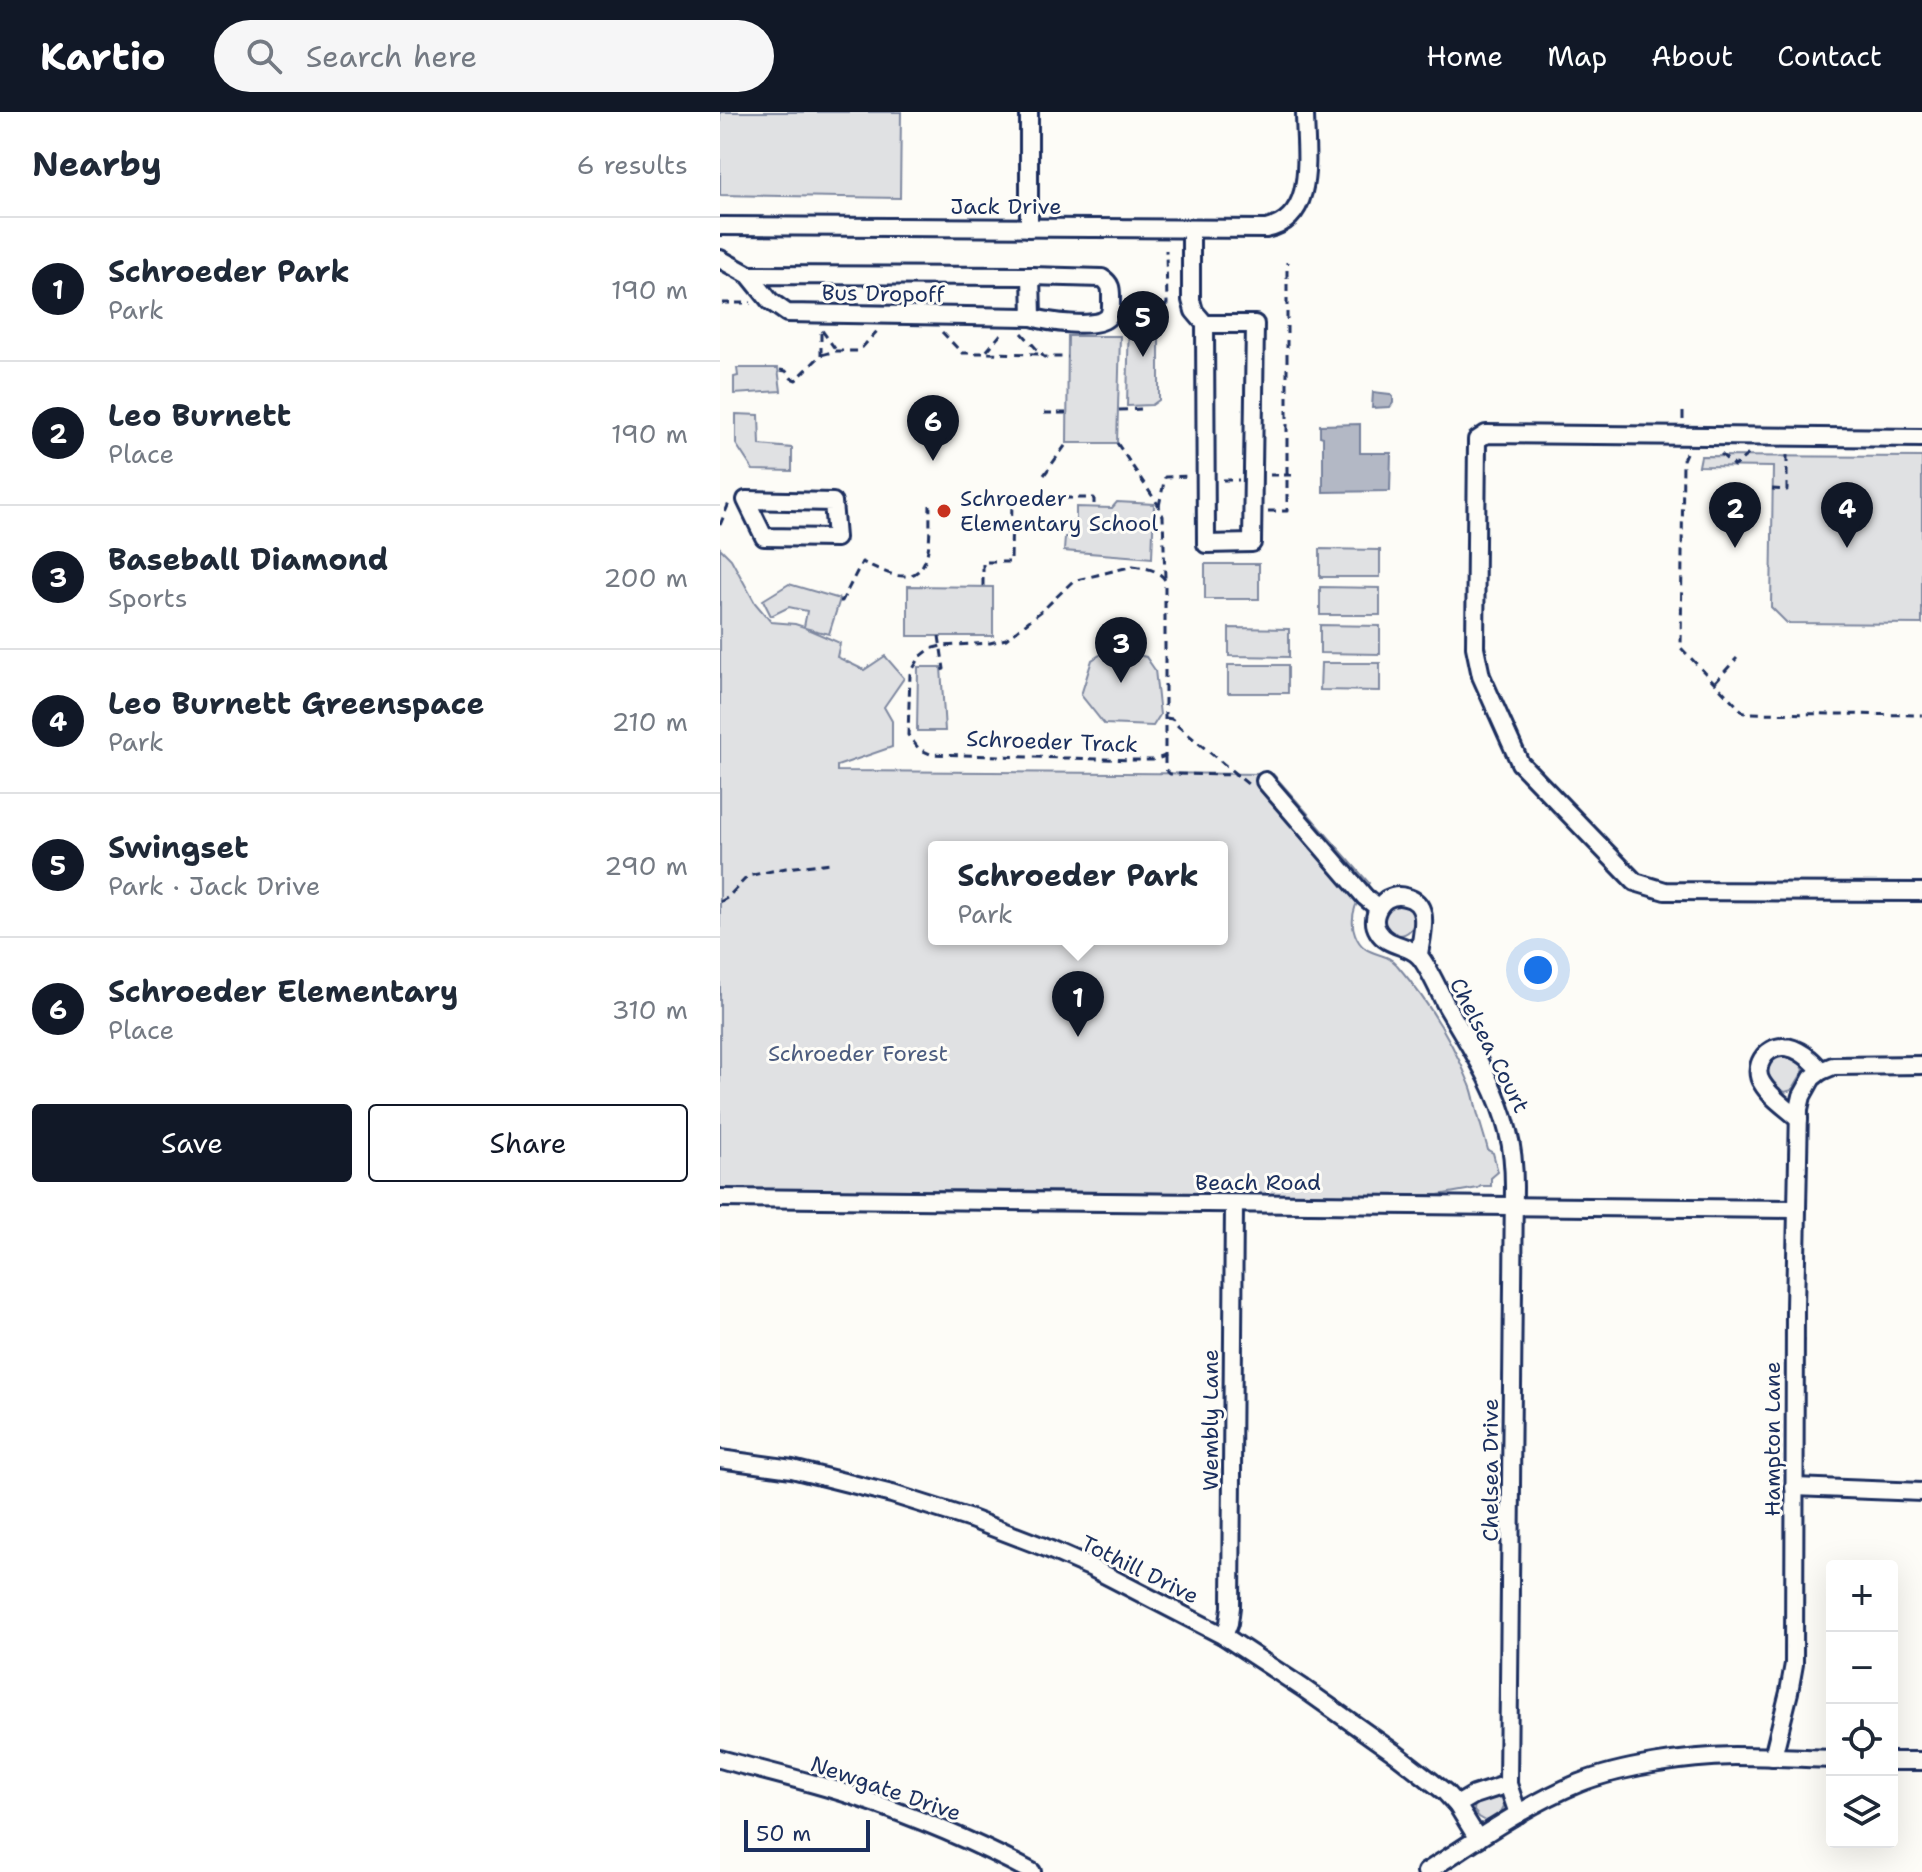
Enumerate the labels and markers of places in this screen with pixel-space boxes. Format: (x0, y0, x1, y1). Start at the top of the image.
pin: 5 (1117, 291, 1169, 357)
pin: 6 (907, 395, 959, 461)
pin: 2 (1709, 482, 1761, 548)
pin: 4 (1821, 482, 1873, 548)
place label: Schroeder Elementary School (960, 484, 1158, 538)
marker: Schroeder Elementary School (935, 502, 953, 520)
pin: 3 (1095, 617, 1147, 683)
pin: 1 (1052, 971, 1104, 1037)

